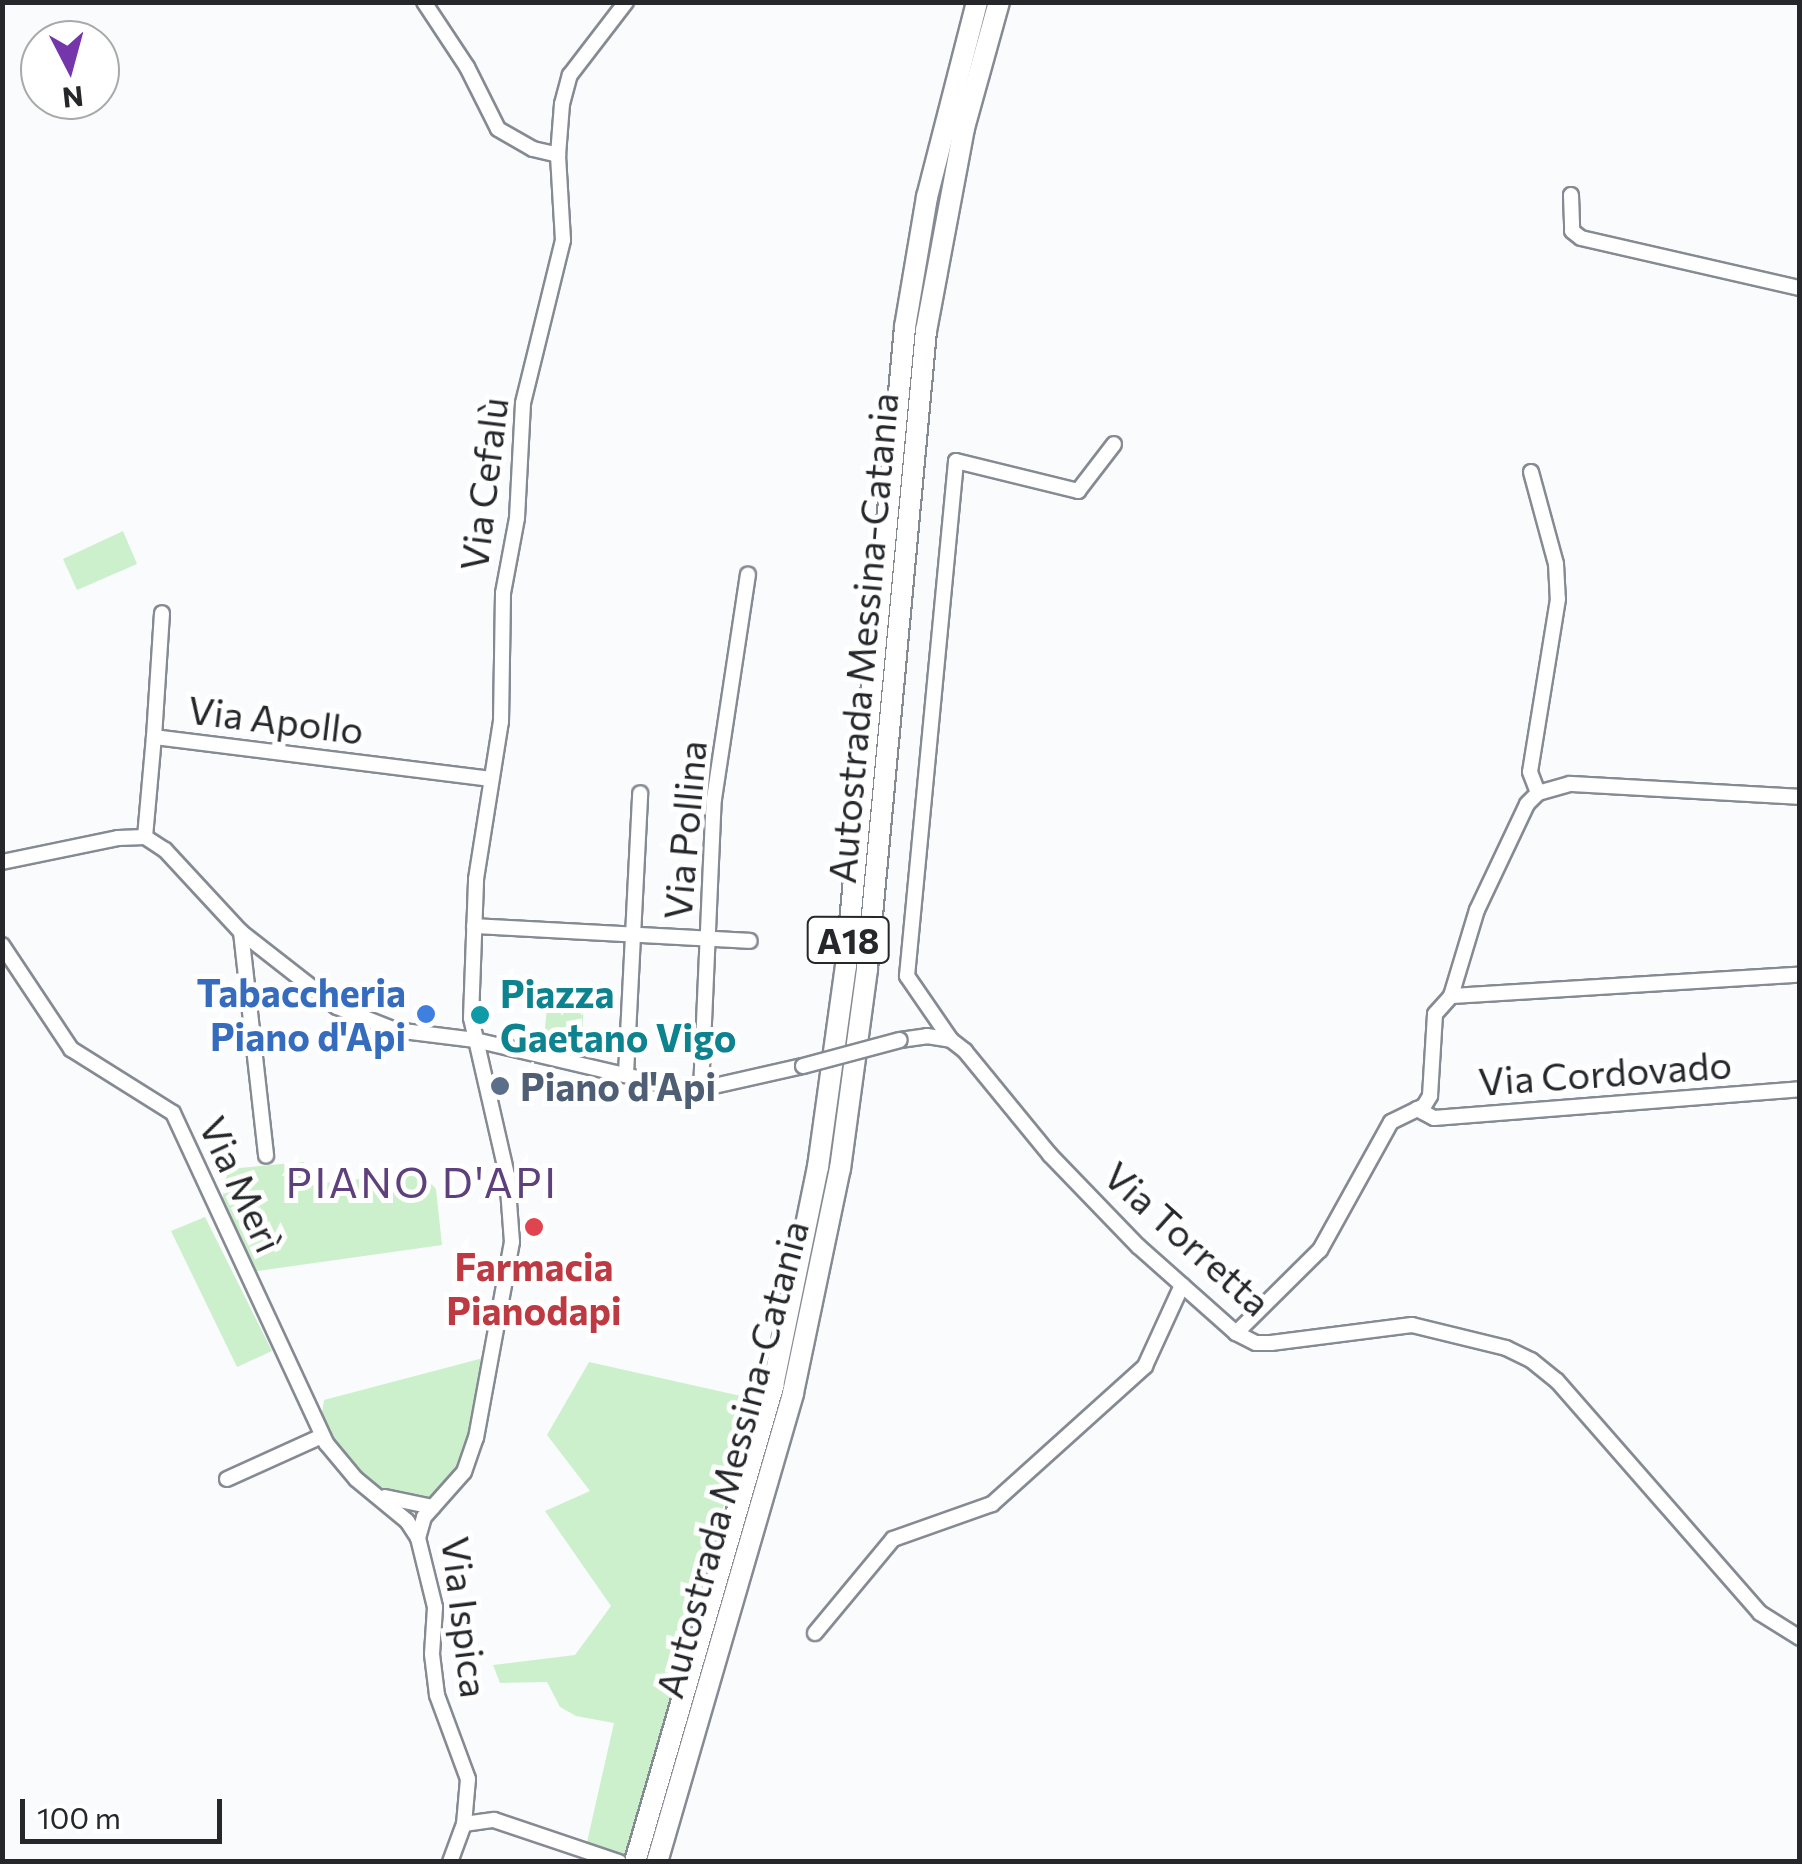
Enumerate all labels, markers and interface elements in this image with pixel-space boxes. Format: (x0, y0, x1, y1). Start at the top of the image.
north arrow (20, 20, 120, 120)
text: N (61, 80, 85, 116)
street label: Autostrada Messina-Catania (818, 391, 906, 885)
street label: Via Cefalù (450, 395, 516, 573)
street label: Via Apollo (186, 686, 366, 752)
street label: Via Pollina (653, 739, 715, 921)
road number: A18 (806, 910, 890, 970)
place label: Tabaccheria Piano d'Api (196, 969, 406, 1058)
place label: Piazza Gaetano Vigo (500, 970, 736, 1060)
marker: Tabaccheria Piano d'Api (415, 1003, 437, 1025)
marker: Piazza Gaetano Vigo (469, 1004, 491, 1026)
street label: Via Cordovado (1477, 1040, 1733, 1104)
place label: Piano d'Api (520, 1063, 716, 1109)
marker: Piano d'Api (489, 1075, 511, 1097)
street label: Via Merì (191, 1109, 293, 1259)
street label: Via Torretta (1096, 1152, 1280, 1324)
district label: PIANO D'API (286, 1156, 558, 1206)
street label: Autostrada Messina-Catania (645, 1215, 817, 1703)
marker: Farmacia Pianodapi (523, 1216, 545, 1238)
place label: Farmacia Pianodapi (446, 1243, 622, 1332)
street label: Via Ispica (434, 1534, 498, 1700)
scale bar (25, 1779, 228, 1841)
text: 100 m (37, 1798, 121, 1835)

